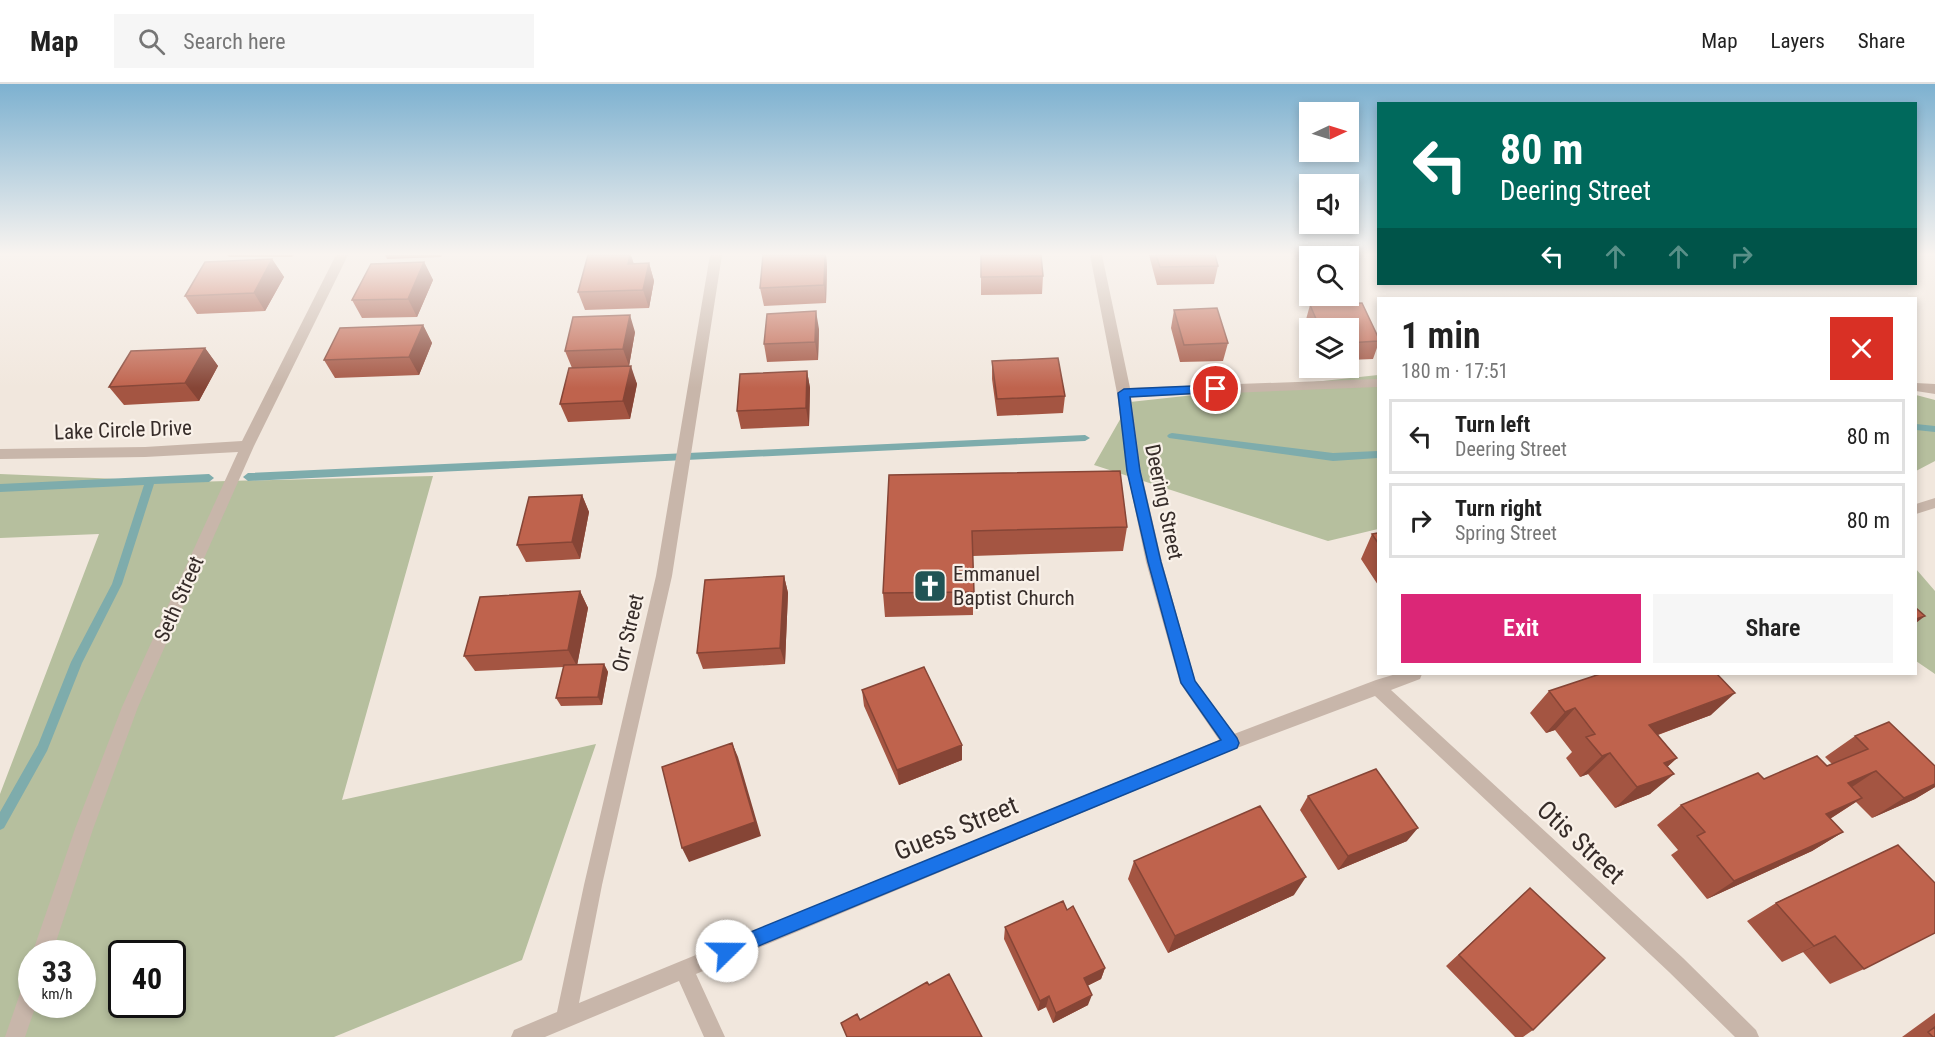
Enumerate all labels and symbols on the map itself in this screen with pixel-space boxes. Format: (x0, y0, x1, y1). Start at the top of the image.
north arrow (1299, 102, 1359, 162)
pin (1190, 363, 1241, 414)
street label: Lake Circle Drive (54, 416, 193, 444)
street label: Deering Street (1140, 442, 1188, 562)
street label: Seth Street (150, 552, 208, 646)
place label: Emmanuel Baptist Church (953, 562, 1075, 610)
church icon: Emmanuel Baptist Church (912, 568, 948, 604)
street label: Orr Street (607, 592, 649, 674)
street label: Guess Street (890, 790, 1022, 866)
street label: Otis Street (1531, 794, 1631, 890)
position arrow (695, 919, 759, 983)
speed limit sign: 40 (108, 940, 186, 1018)

